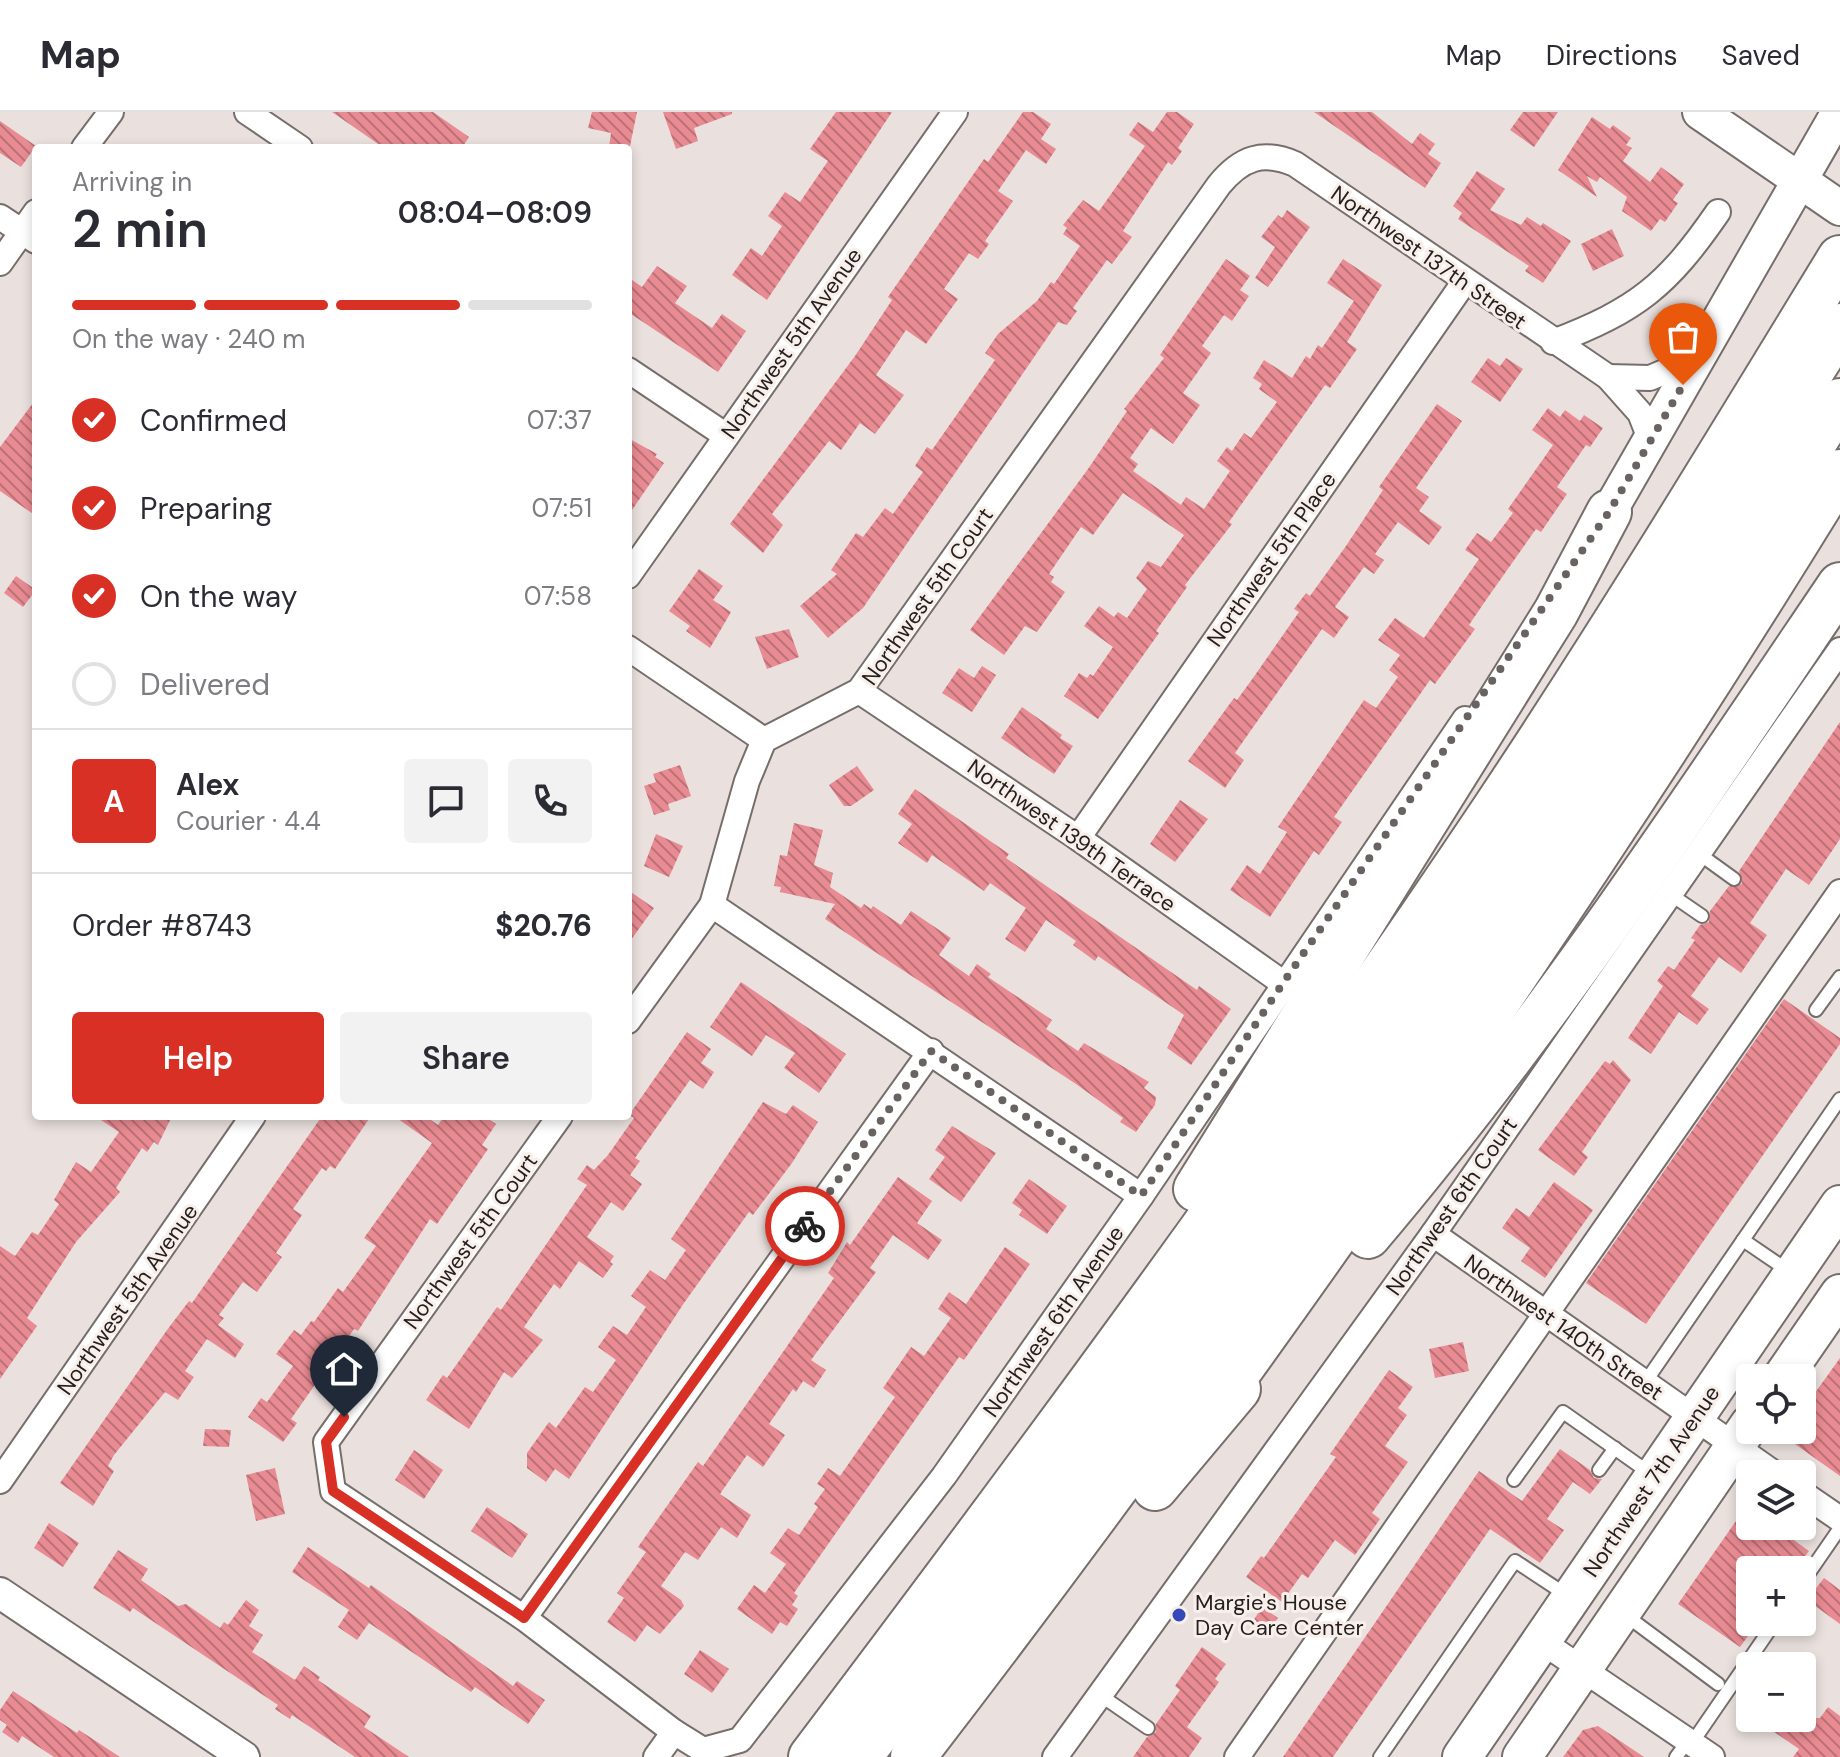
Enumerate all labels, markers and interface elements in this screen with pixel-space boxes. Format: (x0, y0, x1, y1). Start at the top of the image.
text: Map (40, 30, 121, 80)
text: Map (1445, 37, 1502, 74)
text: Directions (1546, 37, 1678, 74)
text: Saved (1722, 37, 1800, 74)
text: Arriving in (72, 165, 192, 199)
street label: Northwest 137th Street (1325, 179, 1532, 336)
text: 08:04–08:09 (398, 193, 592, 232)
text: 2 min (72, 195, 208, 263)
street label: Northwest 5th Avenue (714, 242, 868, 445)
pin (1649, 303, 1717, 385)
icon: bag (1661, 315, 1705, 359)
text: On the way · 240 m (72, 322, 306, 356)
icon: check (72, 398, 116, 442)
text: Confirmed (140, 401, 287, 440)
text: 07:37 (527, 403, 592, 437)
street label: Northwest 5th Place (1200, 466, 1343, 652)
icon: check (72, 486, 116, 530)
text: Preparing (140, 489, 272, 528)
text: 07:51 (531, 491, 592, 525)
street label: Northwest 5th Court (855, 502, 1000, 691)
icon: check (72, 574, 116, 618)
text: On the way (140, 577, 297, 616)
text: 07:58 (524, 579, 592, 613)
text: Delivered (140, 665, 270, 704)
street label: Northwest 139th Terrace (962, 752, 1182, 918)
button: chat (404, 759, 488, 843)
button: phone (508, 759, 592, 843)
text: Alex (176, 765, 239, 804)
text: A (103, 782, 125, 821)
text: Courier · 4.4 (176, 804, 321, 838)
text: Order #8743 (72, 906, 252, 945)
text: $20.76 (495, 906, 592, 945)
button: Help (72, 1012, 324, 1104)
button: Share (340, 1012, 592, 1104)
street label: Northwest 6th Court (1379, 1112, 1524, 1301)
street label: Northwest 5th Court (397, 1148, 544, 1335)
courier (765, 1186, 845, 1266)
street label: Northwest 5th Avenue (50, 1198, 204, 1401)
icon: bike (783, 1204, 827, 1248)
street label: Northwest 6th Avenue (976, 1220, 1130, 1423)
street label: Northwest 140th Street (1459, 1248, 1669, 1407)
pin (310, 1335, 378, 1417)
icon: home (322, 1347, 366, 1391)
map controls (1736, 1364, 1816, 1732)
button: locate (1736, 1364, 1816, 1444)
street label: Northwest 7th Avenue (1576, 1380, 1726, 1583)
button: layers (1736, 1460, 1816, 1540)
button: + (1736, 1556, 1816, 1636)
place label: Margie's House Day Care Center (1195, 1588, 1364, 1642)
marker: Margie's House Day Care Center (1170, 1606, 1188, 1624)
button: − (1736, 1652, 1816, 1732)

